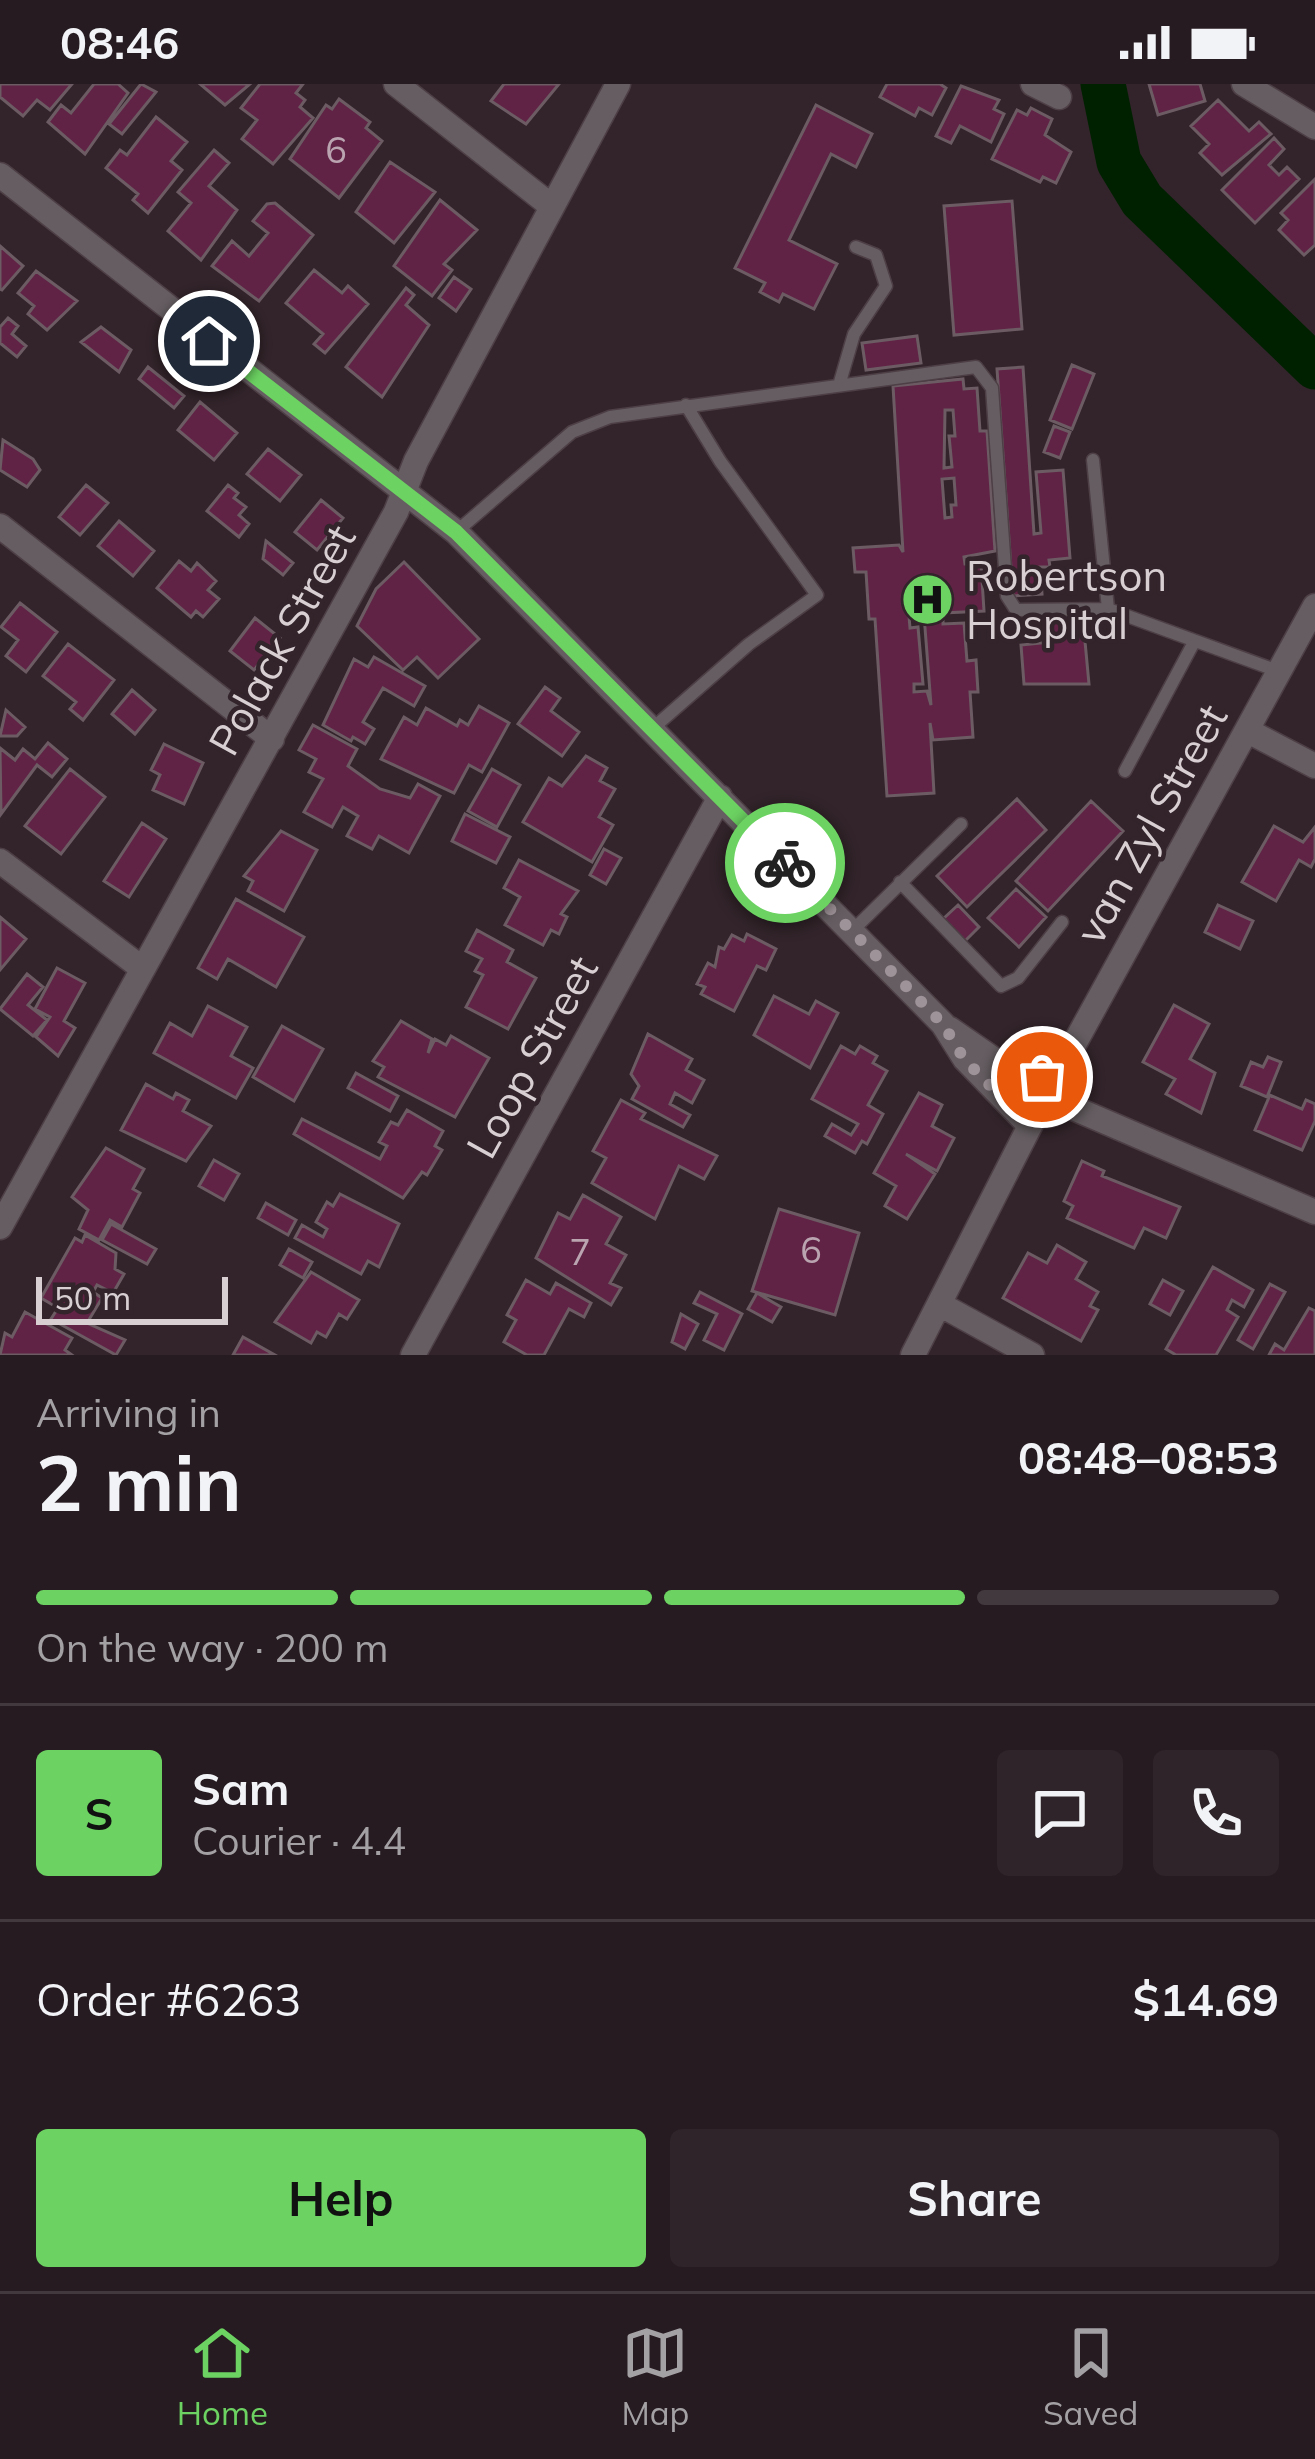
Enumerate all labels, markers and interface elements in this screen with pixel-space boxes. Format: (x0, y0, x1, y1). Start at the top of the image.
text: 08:46 (60, 14, 179, 70)
house number: 6 (325, 127, 347, 172)
pin (158, 290, 260, 392)
icon: home (176, 308, 242, 374)
street label: Polack Street (197, 515, 367, 764)
place label: Robertson Hospital (966, 549, 1167, 650)
hospital icon: Robertson Hospital (899, 572, 955, 628)
street label: van Zyl Street (1063, 695, 1238, 953)
courier (725, 803, 845, 923)
icon: bike (752, 830, 818, 896)
street label: Loop Street (454, 946, 609, 1167)
pin (991, 1026, 1093, 1128)
icon: bag (1009, 1044, 1075, 1110)
house number: 6 (800, 1227, 822, 1272)
house number: 7 (569, 1229, 591, 1274)
scale bar (36, 1271, 228, 1324)
text: 50 m (54, 1277, 131, 1318)
text: Arriving in (36, 1388, 221, 1437)
text: 08:48–08:53 (1018, 1429, 1279, 1485)
text: 2 min (36, 1433, 242, 1531)
text: On the way · 200 m (36, 1623, 388, 1672)
button: chat (997, 1750, 1123, 1876)
button: phone (1153, 1750, 1279, 1876)
text: Sam (192, 1760, 289, 1816)
text: S (84, 1785, 114, 1841)
text: Courier · 4.4 (192, 1816, 406, 1865)
text: Order #6263 (36, 1971, 301, 2027)
text: $14.69 (1133, 1971, 1279, 2027)
button: Help (36, 2129, 646, 2267)
button: Share (670, 2129, 1279, 2267)
tab: Home (177, 2320, 268, 2433)
tab: Map (621, 2320, 689, 2433)
tab: Saved (1043, 2320, 1138, 2433)

